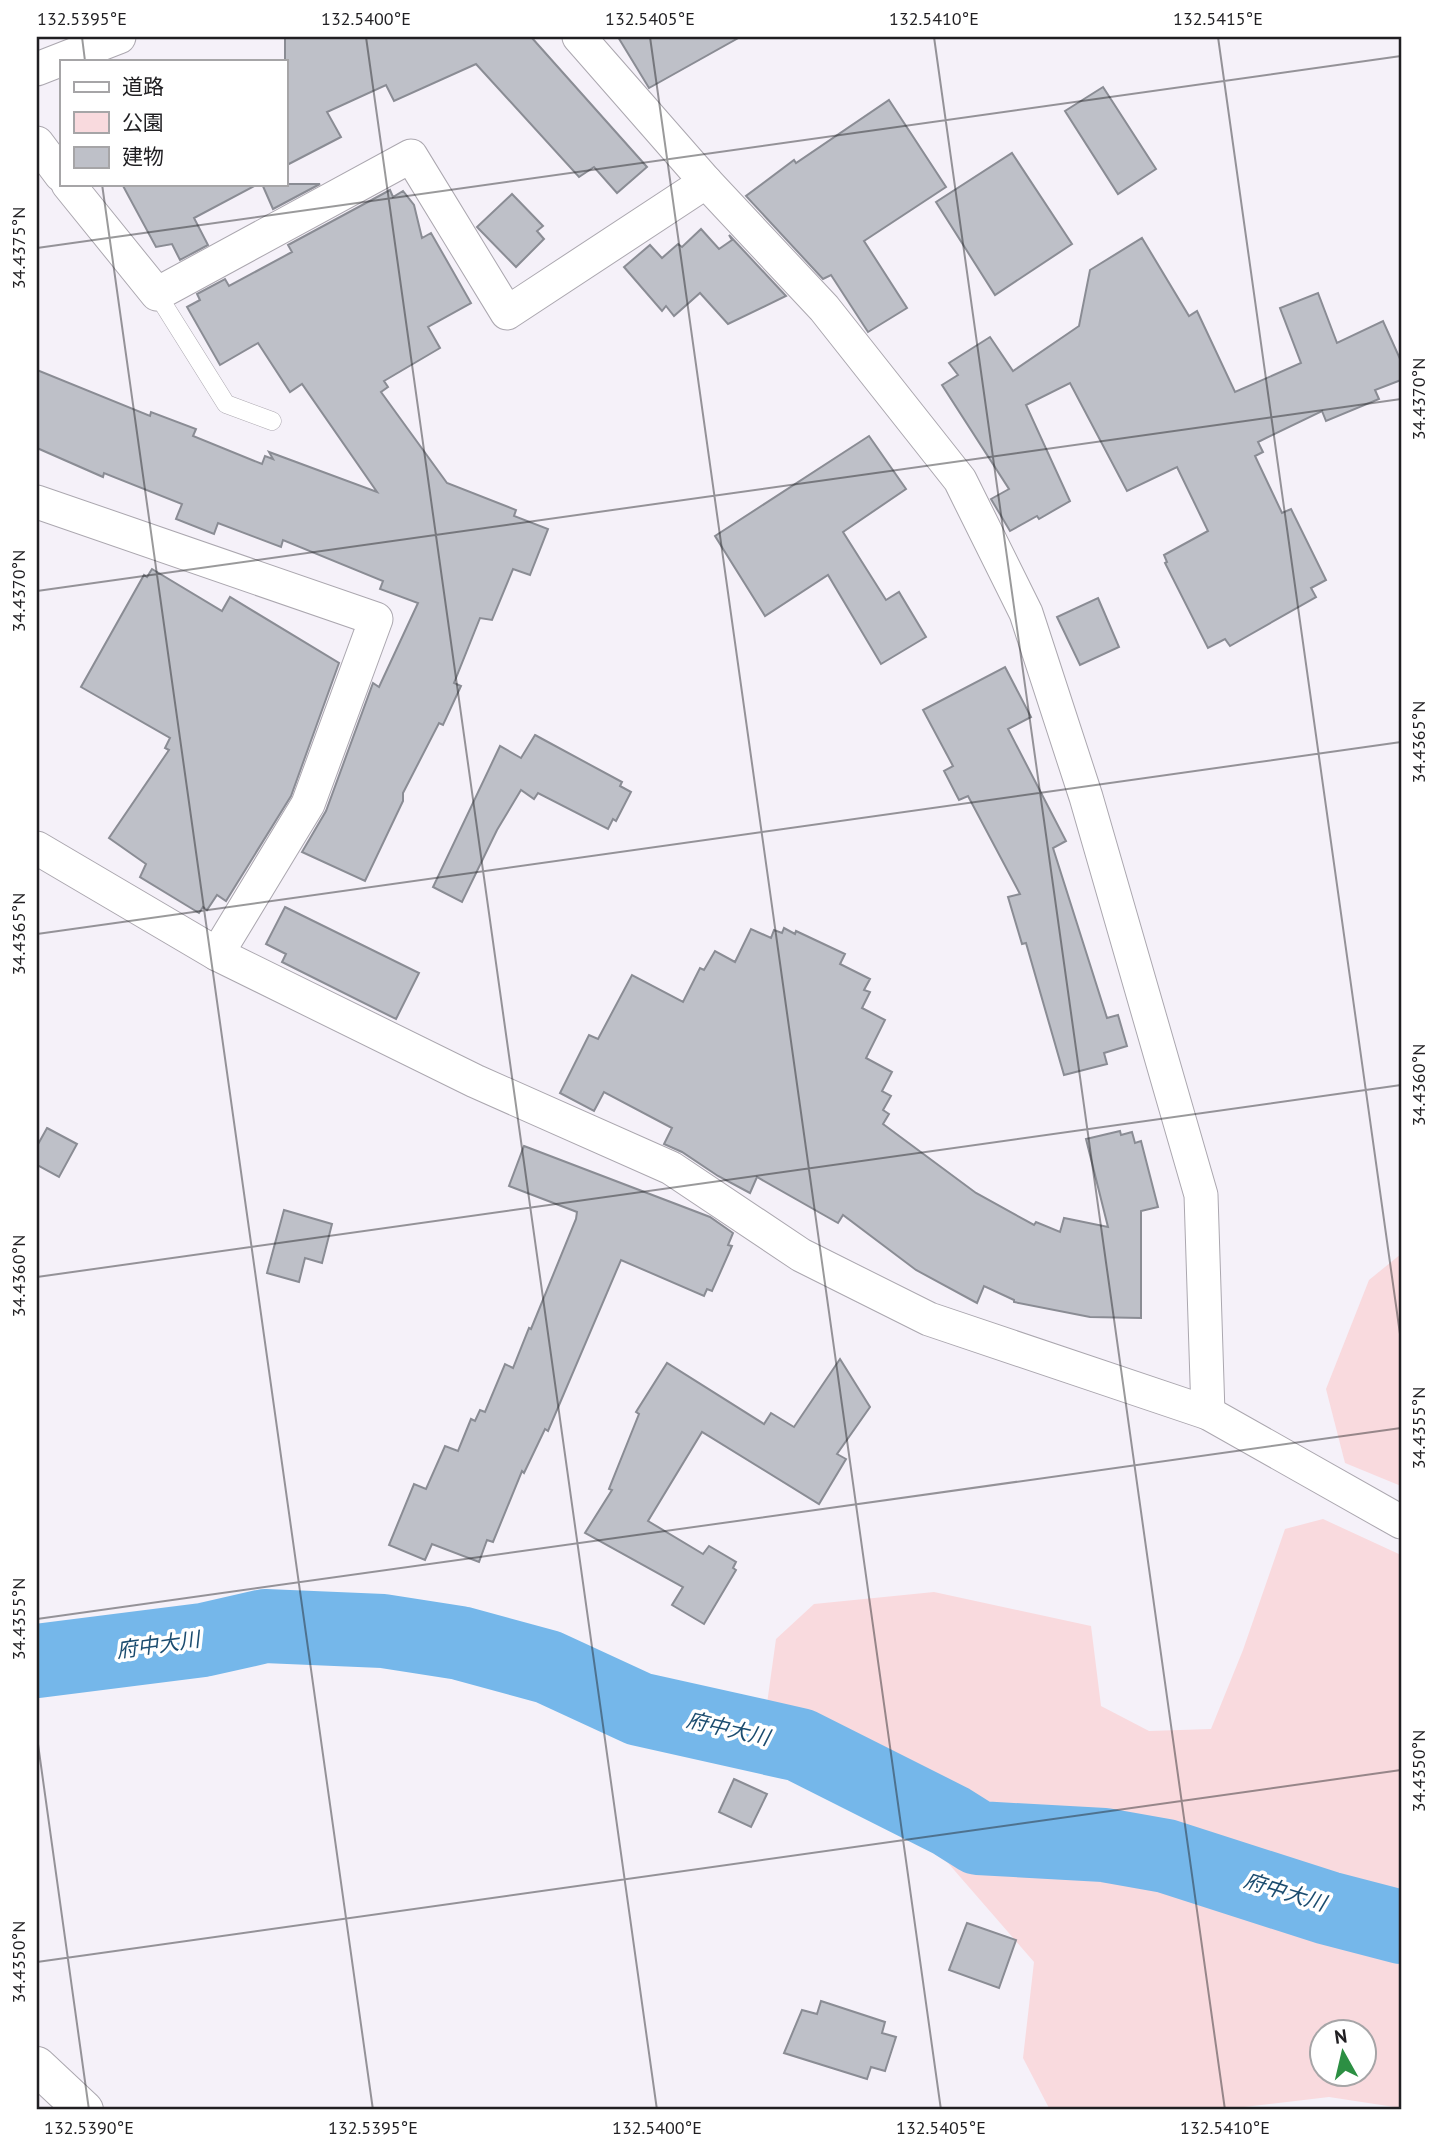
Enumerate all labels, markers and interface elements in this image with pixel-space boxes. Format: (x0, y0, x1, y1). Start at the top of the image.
text: 132.5395°E (37, 7, 127, 30)
text: 132.5400°E (321, 7, 411, 30)
text: 132.5405°E (605, 7, 695, 30)
text: 132.5410°E (889, 7, 979, 30)
text: 132.5415°E (1173, 7, 1263, 30)
legend (60, 60, 287, 186)
text: 道路 (122, 73, 164, 100)
text: 公園 (122, 109, 164, 136)
text: 建物 (122, 143, 164, 170)
text: 34.4375°N (7, 207, 30, 289)
text: 34.4370°N (1407, 358, 1430, 440)
text: 34.4370°N (7, 550, 30, 632)
text: 34.4365°N (1407, 701, 1430, 783)
text: 34.4365°N (7, 893, 30, 975)
text: 34.4360°N (1407, 1044, 1430, 1126)
text: 34.4360°N (7, 1235, 30, 1317)
text: 34.4355°N (1407, 1387, 1430, 1469)
text: 34.4355°N (7, 1578, 30, 1660)
water label: 府中大川 (114, 1625, 203, 1664)
water label: 府中大川 (684, 1706, 774, 1752)
text: 34.4350°N (1407, 1730, 1430, 1812)
water label: 府中大川 (1241, 1866, 1331, 1917)
text: 34.4350°N (7, 1921, 30, 2003)
north arrow (1308, 2018, 1378, 2088)
text: N (1333, 2023, 1348, 2049)
text: 132.5390°E (44, 2116, 134, 2139)
text: 132.5395°E (328, 2116, 418, 2139)
text: 132.5400°E (612, 2116, 702, 2139)
text: 132.5405°E (896, 2116, 986, 2139)
text: 132.5410°E (1180, 2116, 1270, 2139)

